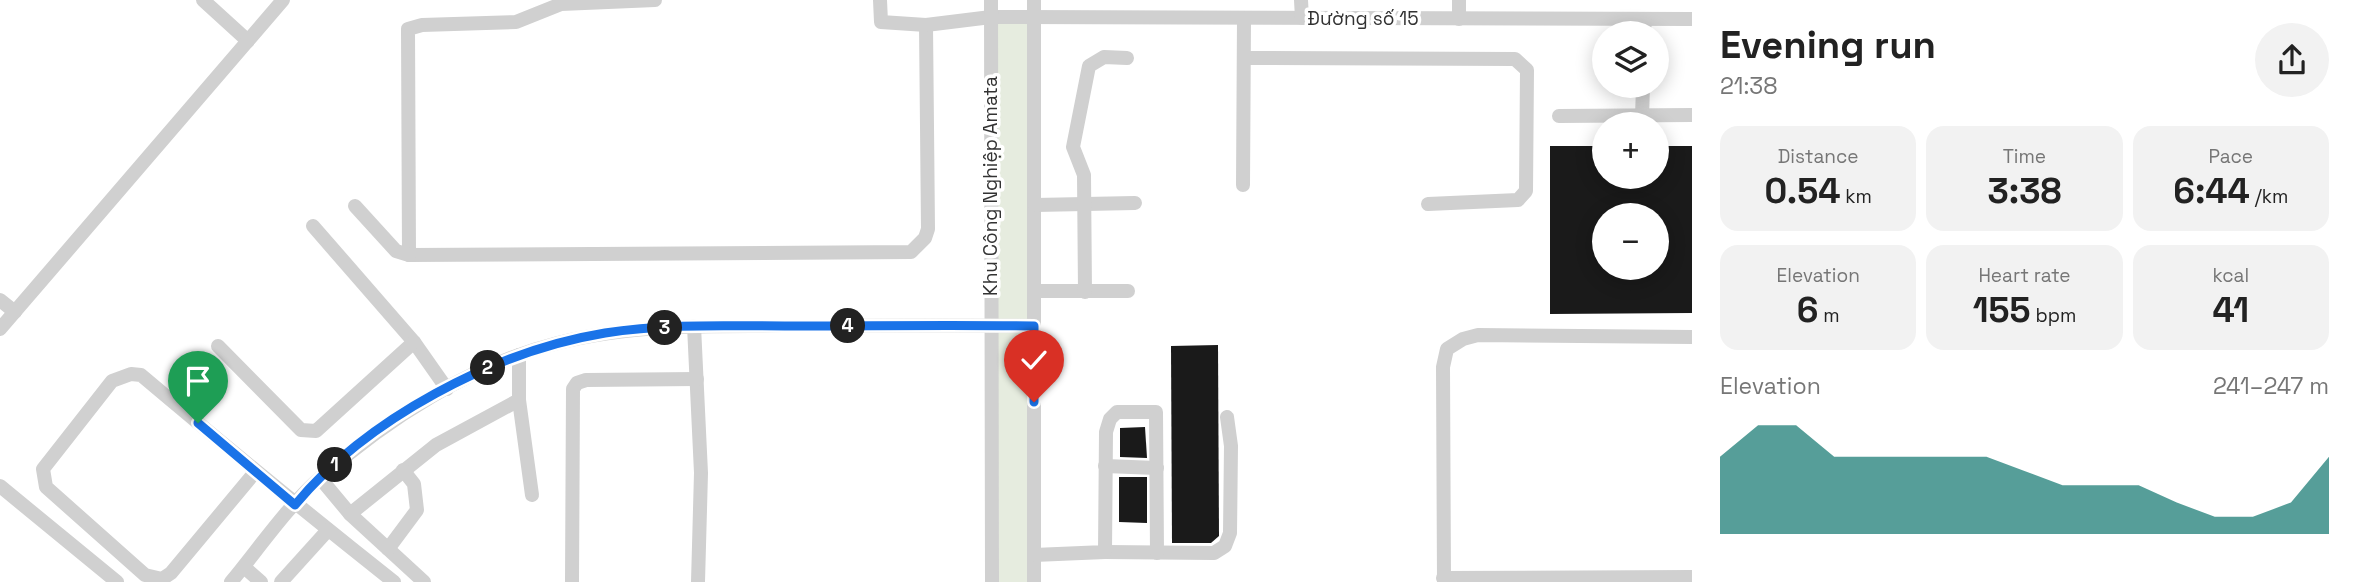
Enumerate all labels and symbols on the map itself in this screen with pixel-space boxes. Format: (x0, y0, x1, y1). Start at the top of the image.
street label: Đường số 15 (1307, 6, 1419, 31)
street label: Khu Công Nghiệp Amata (978, 76, 1003, 296)
pin: 4 (830, 308, 866, 344)
pin: 3 (648, 310, 682, 346)
pin (1004, 330, 1064, 402)
pin: 2 (470, 350, 505, 386)
pin (168, 351, 228, 423)
pin: 1 (318, 448, 352, 482)

